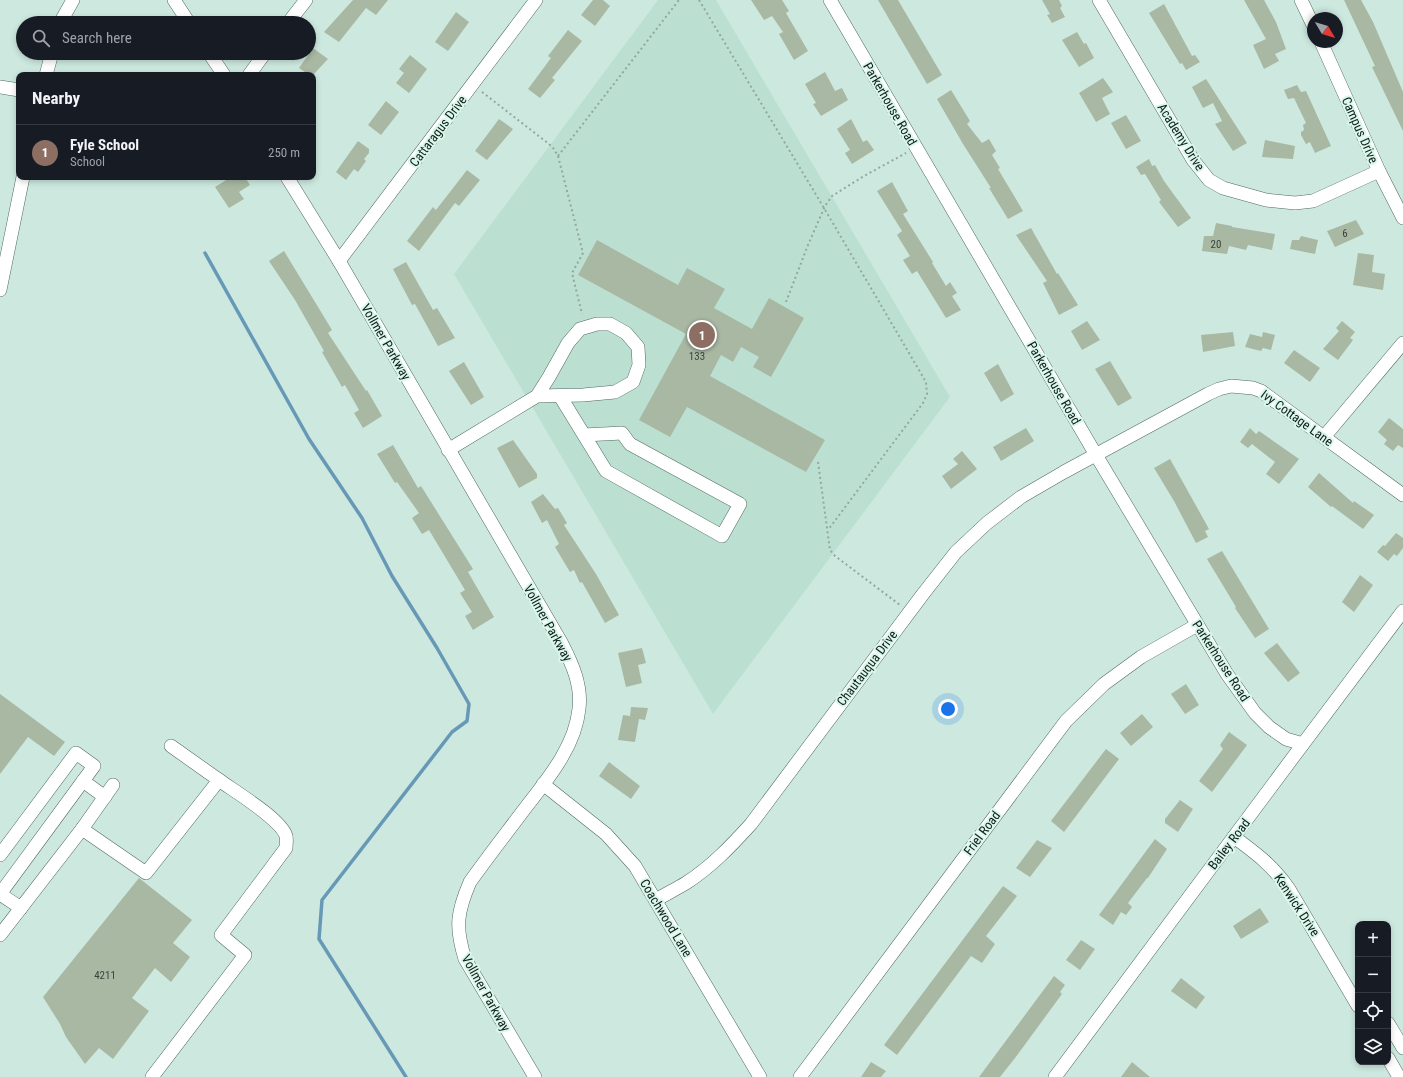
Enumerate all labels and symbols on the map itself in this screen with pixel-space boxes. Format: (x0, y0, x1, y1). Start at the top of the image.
north arrow (1307, 12, 1343, 48)
street label: Parkerhouse Road (860, 60, 920, 148)
street label: Cattaragus Drive (406, 93, 470, 169)
street label: Campus Drive (1339, 95, 1381, 165)
street label: Academy Drive (1154, 101, 1208, 173)
house number: 6 (1342, 227, 1348, 240)
house number: 20 (1211, 238, 1221, 251)
street label: Vollmer Parkway (358, 301, 414, 383)
pin: 1 (689, 320, 715, 350)
street label: Parkerhouse Road (1024, 339, 1084, 427)
house number: 133 (689, 350, 705, 363)
street label: Ivy Cottage Lane (1258, 387, 1336, 449)
street label: Vollmer Parkway (521, 582, 576, 665)
street label: Parkerhouse Road (1189, 618, 1253, 704)
street label: Chautauqua Drive (834, 627, 900, 709)
your location (938, 699, 958, 719)
street label: Friel Road (961, 808, 1003, 858)
street label: Bailey Road (1205, 816, 1253, 872)
street label: Kenwick Drive (1271, 871, 1323, 939)
street label: Coachwood Lane (637, 876, 695, 960)
street label: Vollmer Parkway (459, 952, 514, 1035)
house number: 4211 (94, 969, 116, 982)

